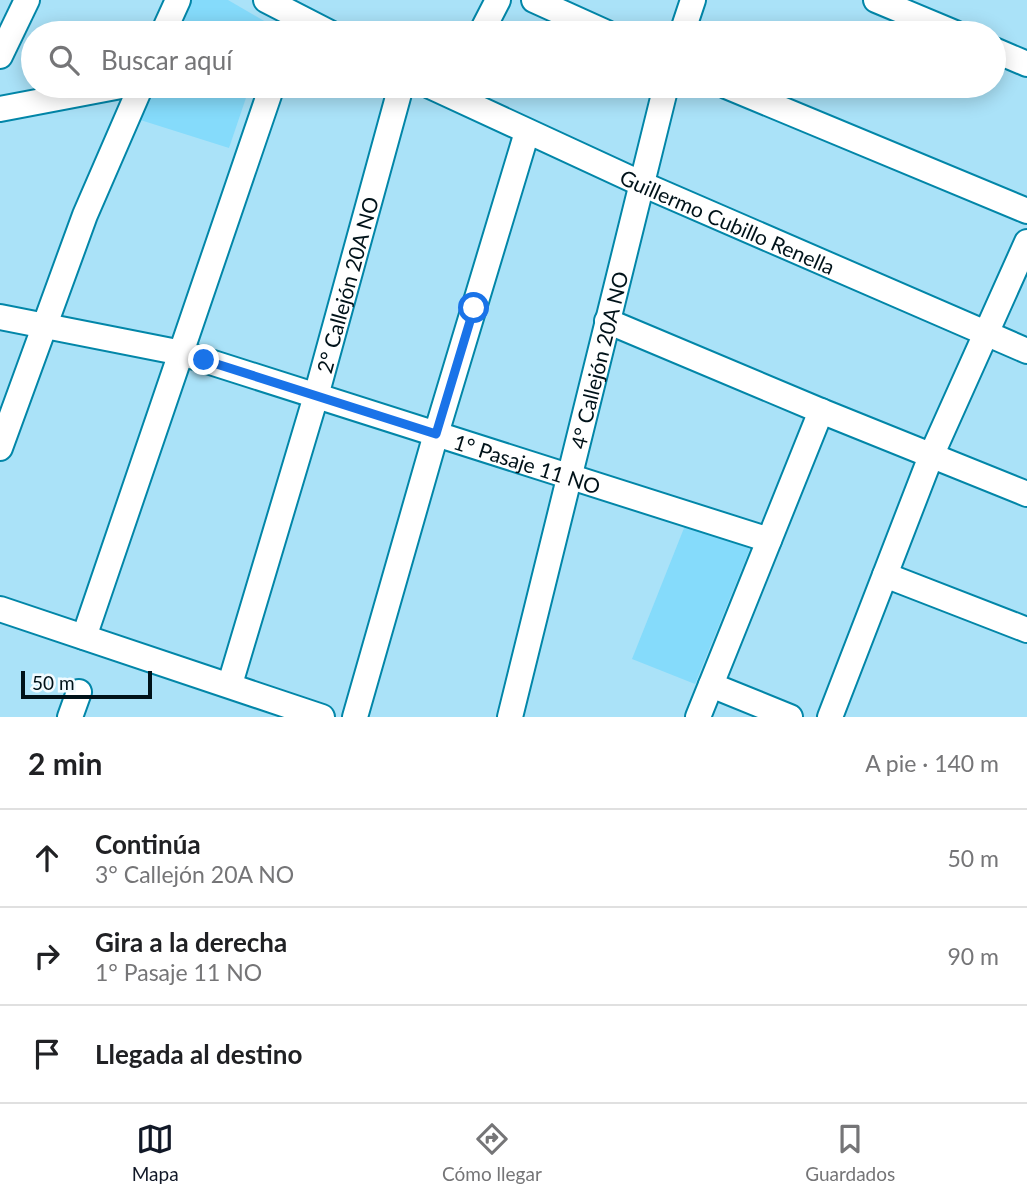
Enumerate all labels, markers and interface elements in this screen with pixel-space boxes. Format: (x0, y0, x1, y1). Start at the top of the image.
search box (21, 21, 1006, 98)
icon: search (45, 41, 83, 79)
text: Buscar aquí (101, 44, 232, 76)
street label: Guillermo Cubillo Renella (616, 163, 839, 279)
street label: 2° Callejón 20A NO (310, 194, 383, 376)
street label: 4° Callejón 20A NO (564, 268, 632, 451)
route start (458, 292, 489, 323)
route end (188, 344, 219, 375)
street label: 1° Pasaje 11 NO (451, 428, 604, 498)
scale bar (21, 668, 152, 700)
text: 50 m (32, 671, 75, 694)
text: 2 min (28, 745, 102, 781)
text: A pie · 140 m (865, 749, 999, 777)
text: Continúa (95, 828, 201, 860)
icon: ahead (28, 839, 66, 877)
text: 50 m (948, 844, 999, 872)
text: 3° Callejón 20A NO (95, 860, 294, 888)
text: Gira a la derecha (95, 926, 287, 958)
icon: right (28, 937, 66, 975)
text: 90 m (948, 942, 999, 970)
text: 1° Pasaje 11 NO (95, 958, 262, 986)
icon: arrive (28, 1035, 66, 1073)
text: Llegada al destino (95, 1038, 302, 1070)
tab: Mapa (132, 1120, 179, 1185)
tab: Cómo llegar (442, 1120, 542, 1185)
tab: Guardados (805, 1120, 895, 1185)

